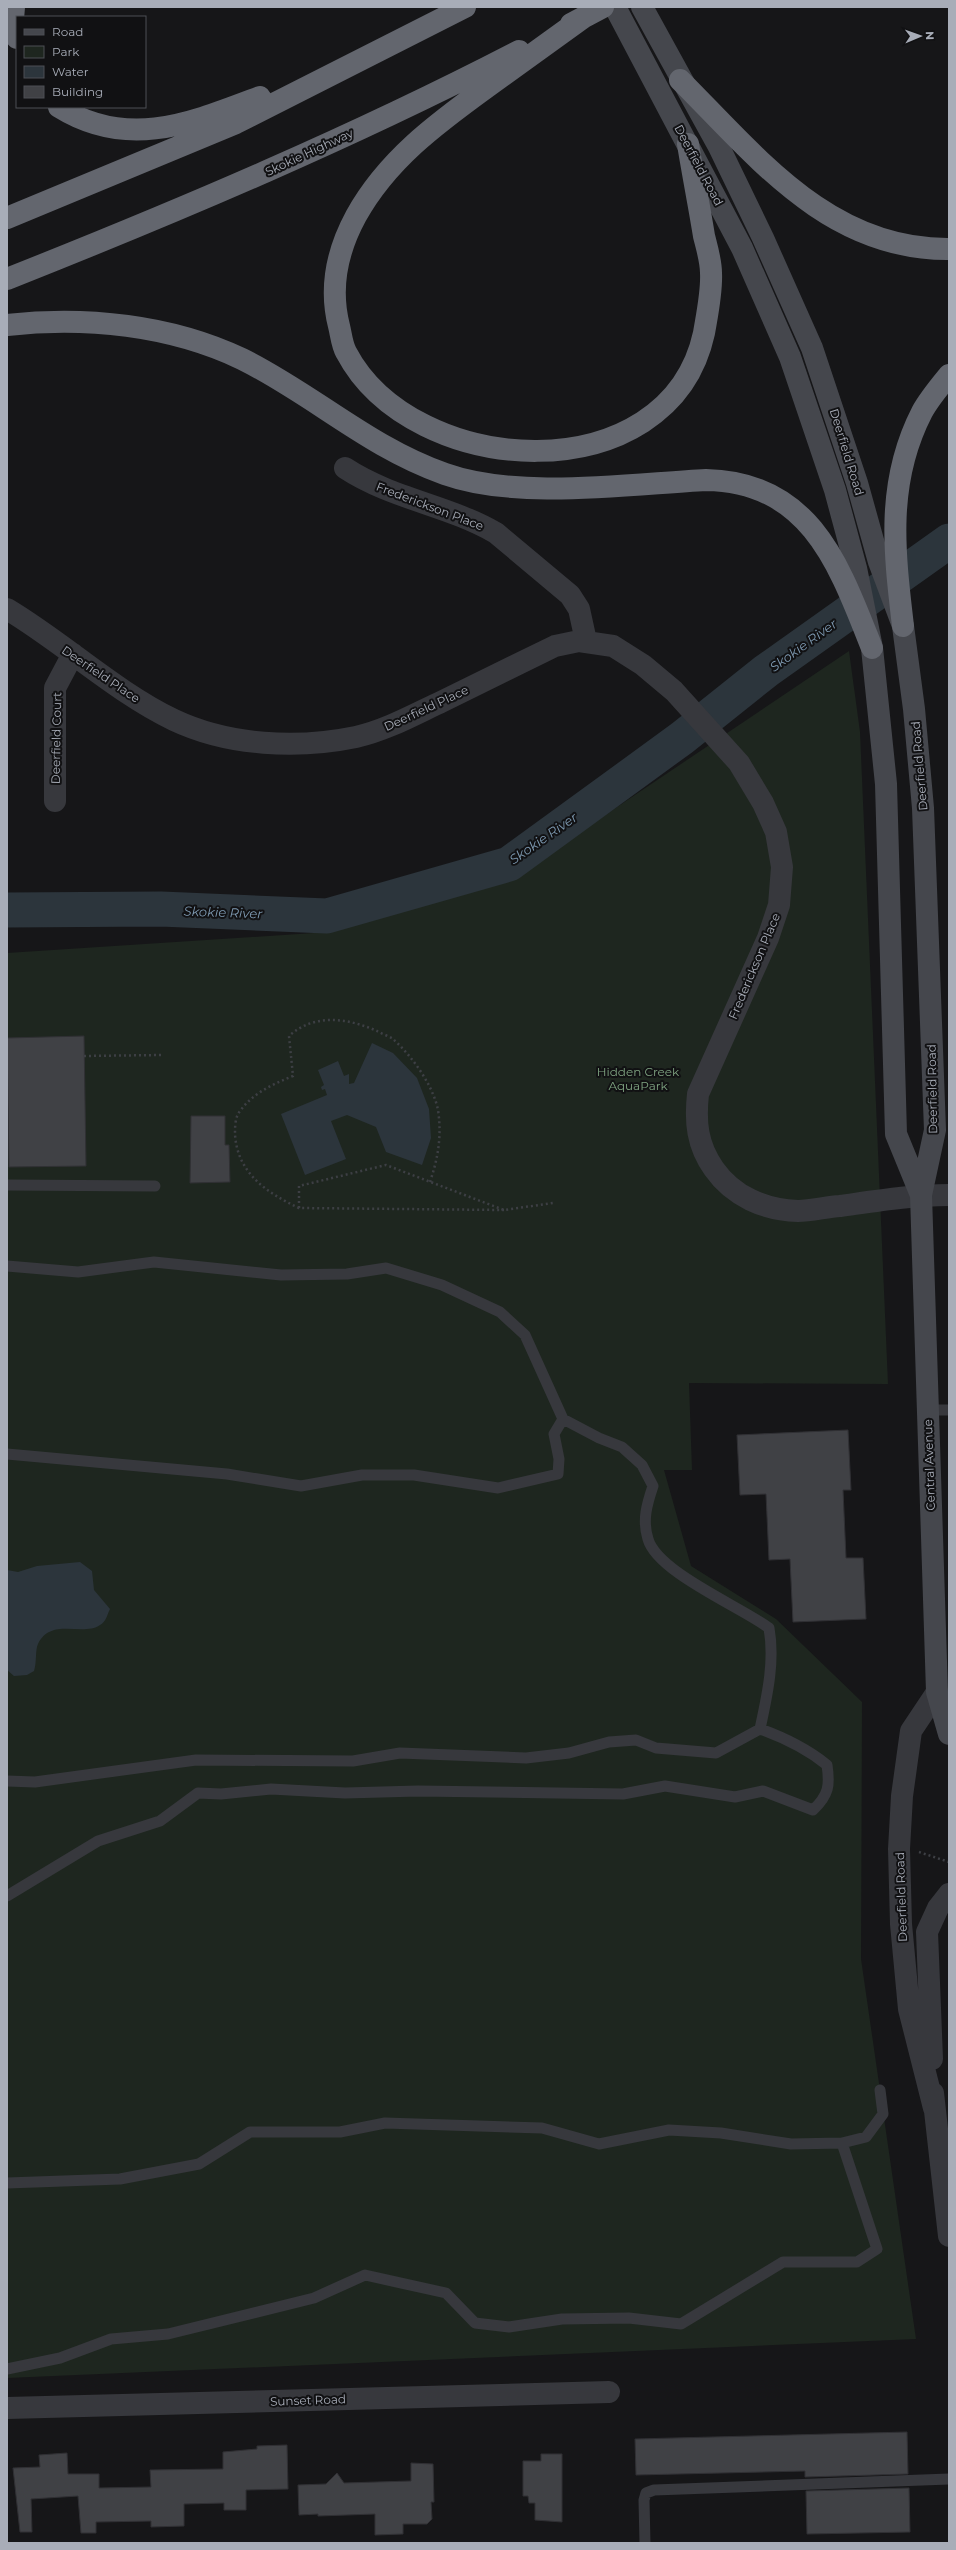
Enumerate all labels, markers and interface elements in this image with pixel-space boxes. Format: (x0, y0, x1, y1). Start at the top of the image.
legend (16, 16, 146, 108)
north arrow (900, 16, 940, 56)
text: Road (52, 24, 83, 39)
text: N (923, 31, 937, 40)
text: Park (52, 44, 80, 59)
text: Water (52, 64, 89, 79)
text: Building (52, 84, 103, 99)
street label: Deerfield Road (671, 122, 727, 208)
street label: Skokie Highway (263, 125, 356, 179)
street label: Deerfield Road (827, 407, 867, 497)
street label: Frederickson Place (374, 479, 486, 533)
water label: Skokie River (766, 615, 840, 675)
street label: Deerfield Place (59, 642, 143, 706)
street label: Deerfield Place (381, 682, 471, 734)
street label: Deerfield Court (48, 692, 64, 784)
street label: Deerfield Road (908, 721, 930, 811)
water label: Skokie River (506, 808, 581, 867)
water label: Skokie River (183, 903, 263, 921)
street label: Frederickson Place (725, 911, 783, 1021)
street label: Deerfield Road (924, 1044, 940, 1134)
park label: Hidden Creek AquaPark (597, 1064, 680, 1093)
street label: Central Avenue (920, 1419, 938, 1511)
street label: Deerfield Road (892, 1852, 910, 1942)
street label: Sunset Road (270, 2391, 346, 2409)

